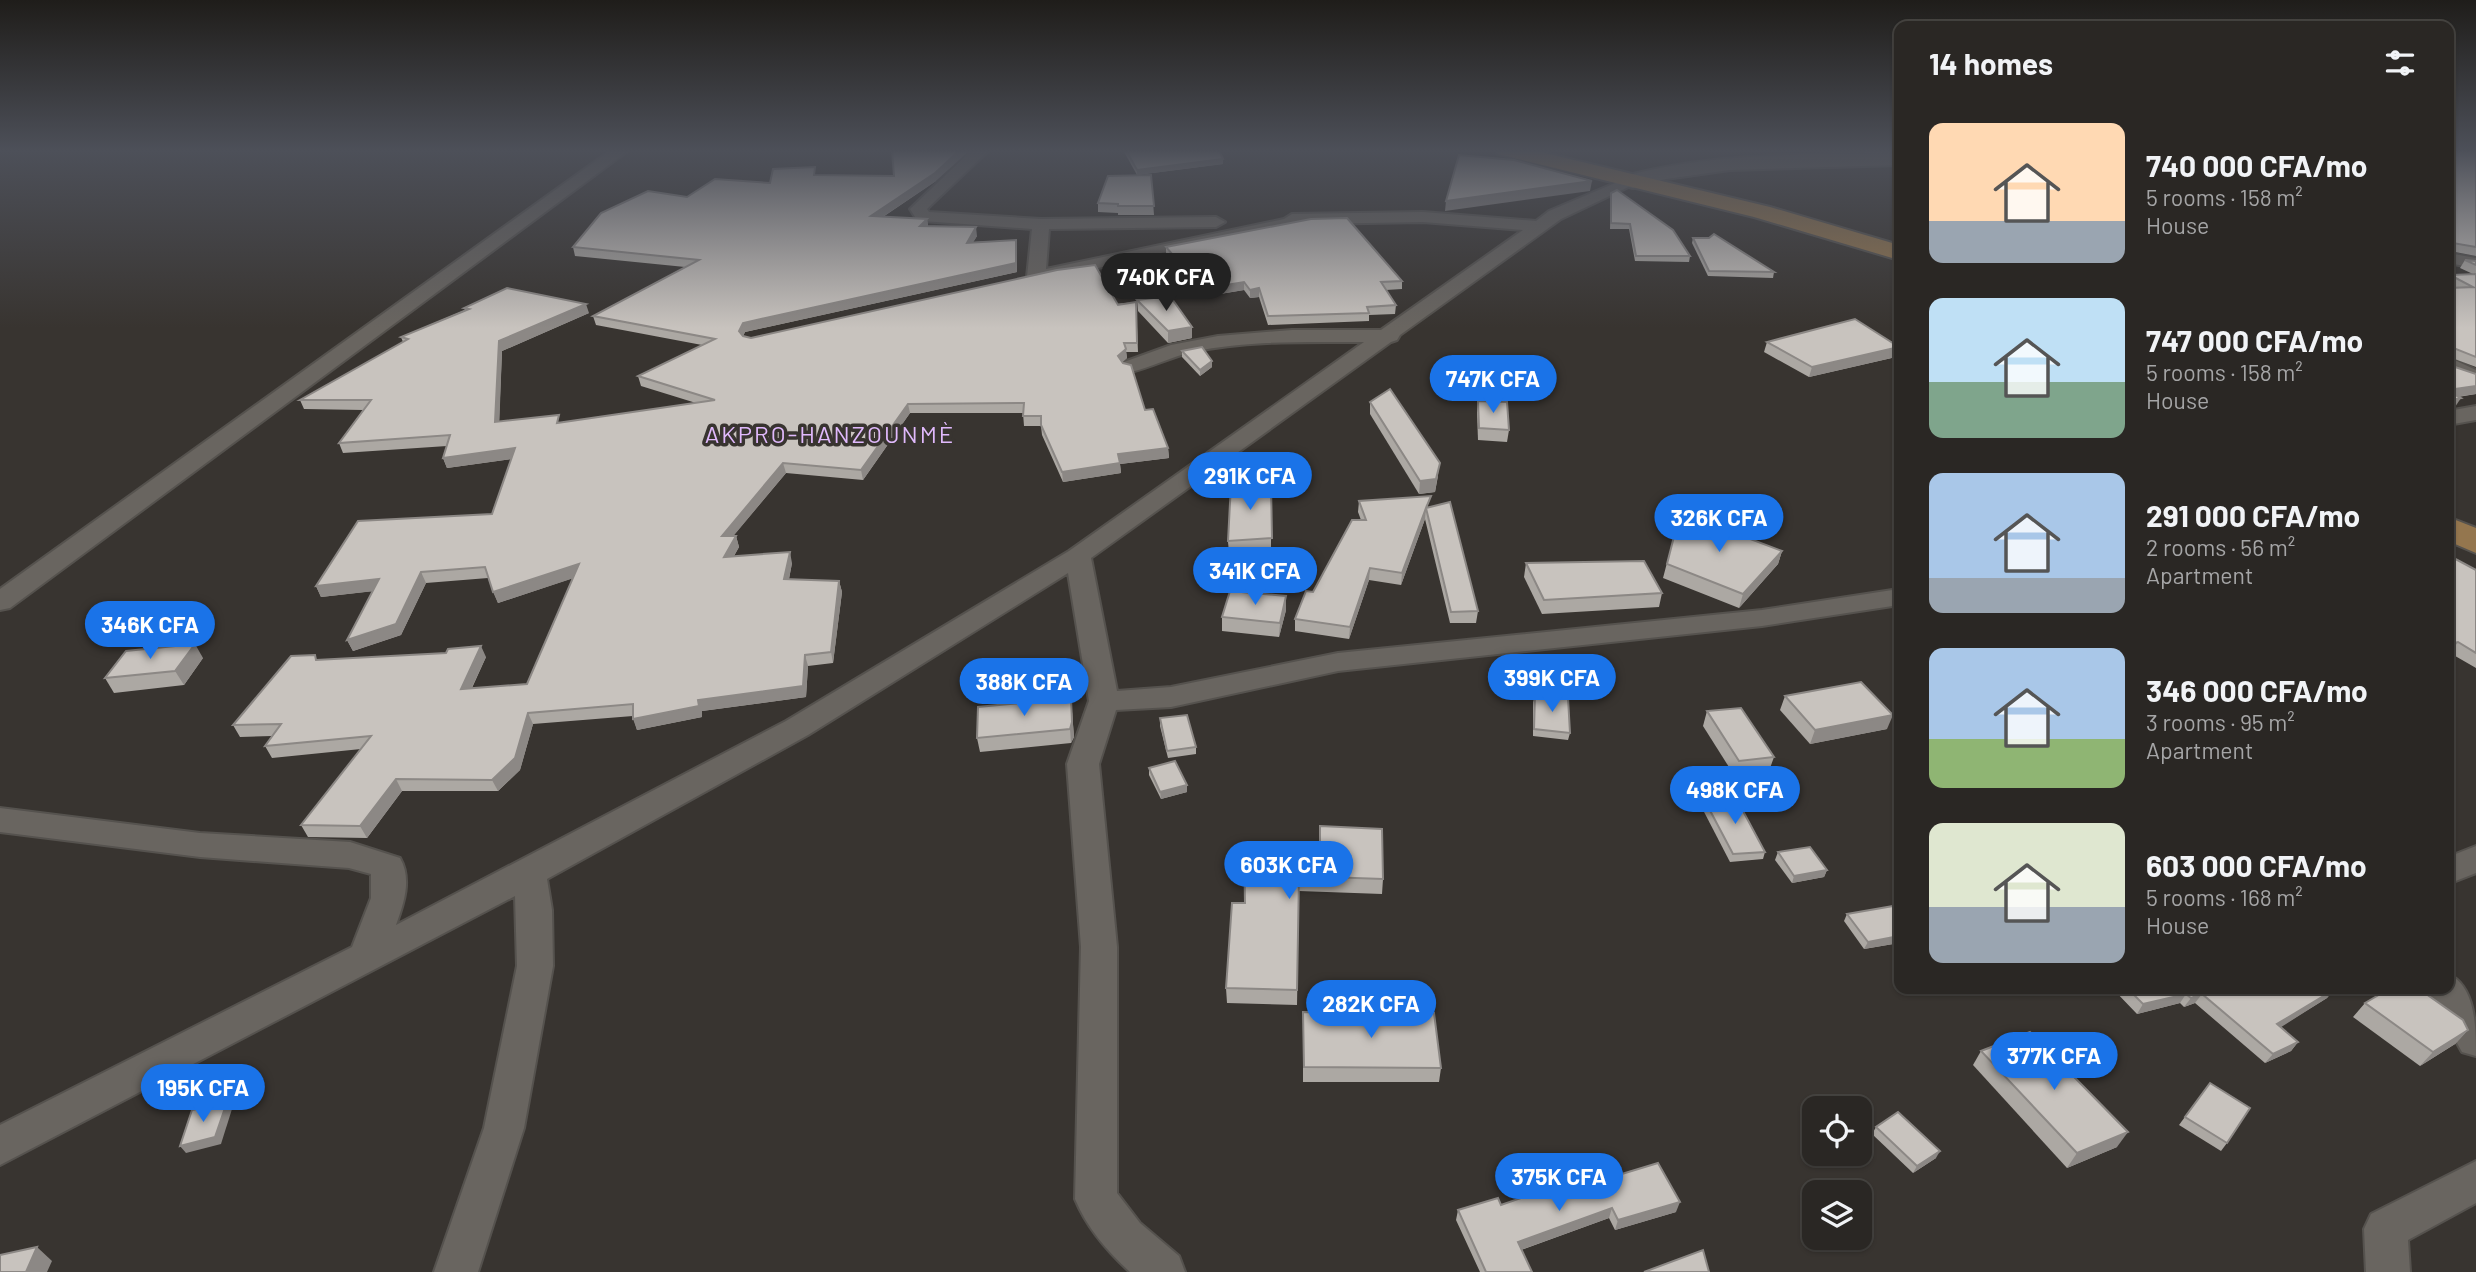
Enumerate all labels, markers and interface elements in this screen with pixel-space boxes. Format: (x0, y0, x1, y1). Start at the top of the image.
icon: filters (2381, 44, 2419, 82)
text: 14 homes (1929, 45, 2053, 81)
text: 740 000 CFA/mo (2146, 147, 2368, 183)
icon: home (1985, 151, 2069, 235)
text: 5 rooms · 158 m² (2146, 183, 2303, 211)
text: House (2146, 211, 2209, 239)
pin: 740K CFA (1094, 254, 1238, 313)
text: 740K CFA (1117, 262, 1215, 290)
text: 747 000 CFA/mo (2146, 322, 2363, 358)
icon: home (1985, 326, 2069, 410)
pin: 747K CFA (1421, 356, 1565, 415)
text: 5 rooms · 158 m² (2146, 358, 2303, 386)
text: 747K CFA (1446, 364, 1540, 392)
text: House (2146, 386, 2209, 414)
district label: AKPRO-HANZOUNMÈ (705, 419, 955, 448)
pin: 291K CFA (1178, 452, 1322, 512)
text: 291K CFA (1204, 461, 1296, 489)
pin: 326K CFA (1647, 494, 1791, 554)
text: 291 000 CFA/mo (2146, 497, 2360, 533)
icon: home (1985, 501, 2069, 585)
text: 326K CFA (1670, 503, 1768, 531)
text: 2 rooms · 56 m² (2146, 533, 2295, 561)
pin: 341K CFA (1183, 548, 1327, 607)
text: 341K CFA (1209, 556, 1301, 584)
text: Apartment (2146, 561, 2253, 589)
pin: 346K CFA (78, 602, 222, 661)
text: 346K CFA (101, 610, 199, 638)
pin: 399K CFA (1480, 654, 1624, 714)
pin: 388K CFA (952, 658, 1096, 718)
text: 399K CFA (1504, 663, 1600, 691)
text: 388K CFA (976, 667, 1072, 695)
text: 346 000 CFA/mo (2146, 672, 2368, 708)
icon: home (1985, 676, 2069, 760)
text: 3 rooms · 95 m² (2146, 708, 2295, 736)
text: Apartment (2146, 736, 2253, 764)
pin: 498K CFA (1663, 766, 1807, 826)
text: 498K CFA (1686, 775, 1784, 803)
pin: 603K CFA (1217, 842, 1361, 901)
text: 603 000 CFA/mo (2146, 847, 2367, 883)
text: 603K CFA (1240, 850, 1338, 878)
icon: home (1985, 851, 2069, 935)
text: 5 rooms · 168 m² (2146, 883, 2303, 911)
text: House (2146, 911, 2209, 939)
pin: 282K CFA (1299, 981, 1443, 1040)
text: 282K CFA (1322, 989, 1420, 1017)
pin: 377K CFA (1982, 1032, 2126, 1092)
text: 377K CFA (2007, 1041, 2101, 1069)
pin: 195K CFA (131, 1064, 275, 1124)
text: 195K CFA (157, 1073, 249, 1101)
map controls (1802, 1096, 1872, 1250)
button: locate (1802, 1096, 1872, 1166)
pin: 375K CFA (1487, 1154, 1631, 1213)
text: 375K CFA (1511, 1162, 1607, 1190)
button: layers (1802, 1180, 1872, 1250)

